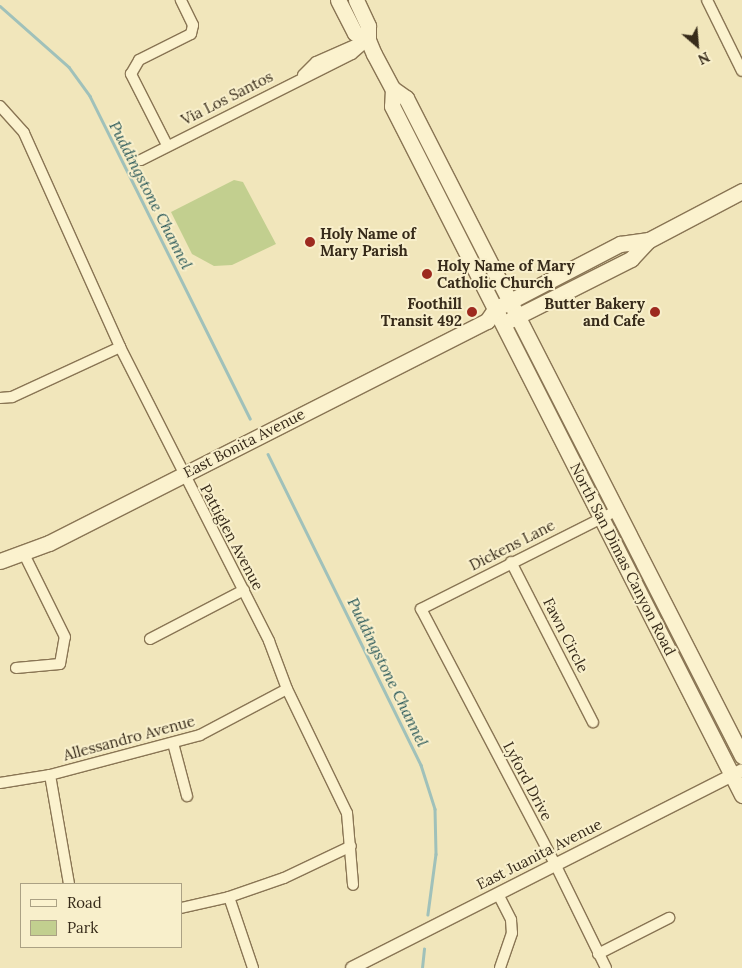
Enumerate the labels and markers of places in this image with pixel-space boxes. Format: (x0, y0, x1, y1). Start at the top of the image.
place label: Holy Name of Mary Parish (320, 224, 416, 259)
marker: Holy Name of Mary Parish (304, 236, 316, 248)
place label: Holy Name of Mary Catholic Church (437, 256, 575, 291)
marker: Holy Name of Mary Catholic Church (421, 268, 433, 280)
place label: Foothill Transit 492 (381, 294, 462, 329)
place label: Butter Bakery and Cafe (544, 294, 645, 329)
marker: Foothill Transit 492 (466, 306, 478, 318)
marker: Butter Bakery and Cafe (649, 306, 661, 318)

